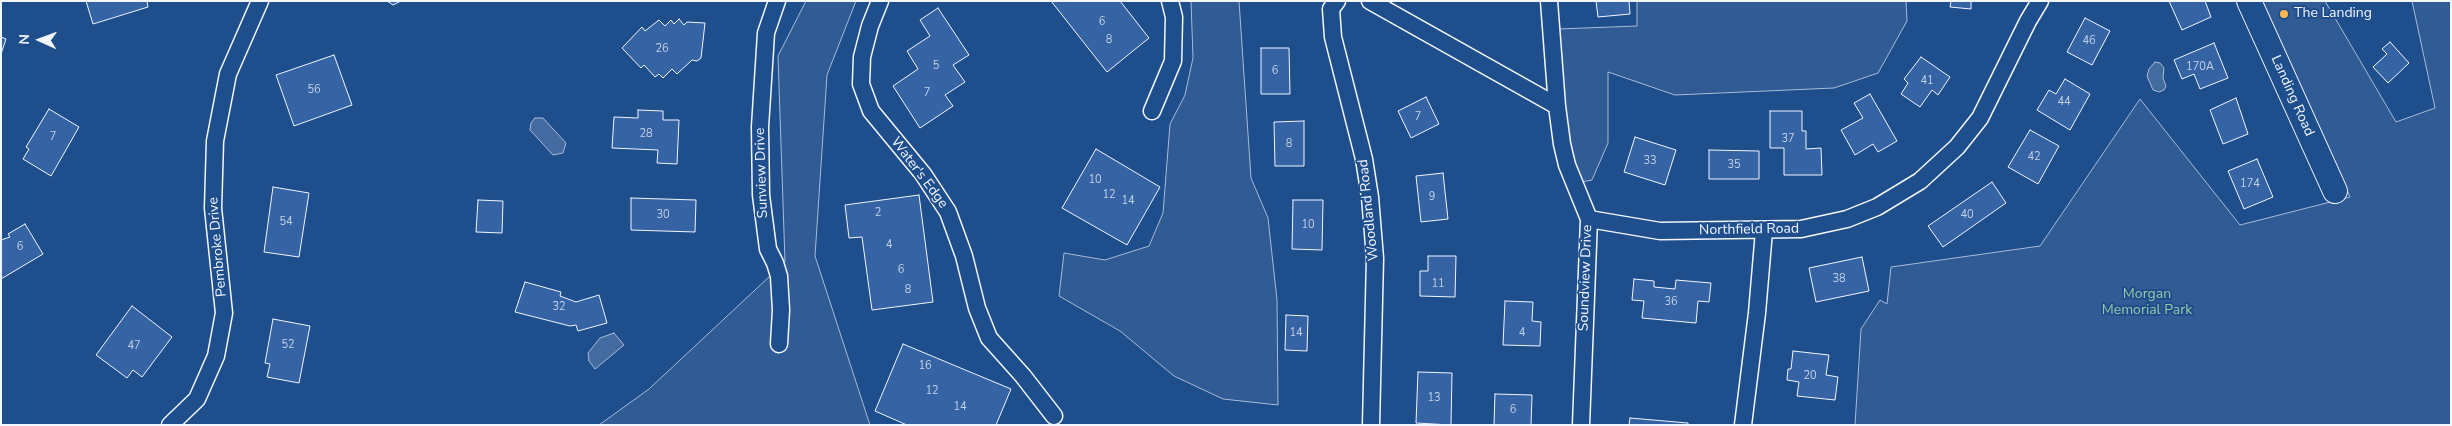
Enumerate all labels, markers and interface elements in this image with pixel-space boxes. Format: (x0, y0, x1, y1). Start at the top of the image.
place label: The Landing (2294, 6, 2372, 22)
marker: The Landing (2278, 8, 2290, 20)
north arrow (15, 15, 65, 65)
house number: 6 (1099, 15, 1105, 29)
house number: 8 (1106, 33, 1112, 47)
text: N (15, 34, 34, 45)
house number: 46 (2082, 34, 2096, 48)
house number: 26 (655, 42, 669, 56)
street label: Landing Road (2267, 53, 2317, 139)
house number: 5 (933, 59, 939, 73)
house number: 170A (2186, 60, 2214, 74)
house number: 6 (1272, 64, 1278, 78)
house number: 41 (1920, 74, 1934, 88)
house number: 56 (307, 83, 321, 97)
house number: 7 (924, 86, 930, 100)
house number: 44 (2057, 95, 2071, 109)
house number: 7 (1415, 110, 1421, 124)
house number: 28 (639, 127, 653, 141)
street label: Sunview Drive (752, 127, 772, 219)
house number: 7 (50, 130, 56, 144)
house number: 37 (1781, 132, 1795, 146)
street label: Water's Edge (887, 134, 951, 212)
house number: 8 (1286, 137, 1292, 151)
house number: 42 (2027, 150, 2041, 164)
house number: 33 (1643, 154, 1657, 168)
street label: Woodland Road (1355, 158, 1383, 262)
house number: 35 (1727, 158, 1741, 172)
house number: 10 (1088, 173, 1102, 187)
house number: 174 (2240, 177, 2260, 191)
house number: 12 (1102, 188, 1116, 202)
house number: 9 (1429, 190, 1435, 204)
house number: 14 (1121, 194, 1135, 208)
street label: Pembroke Drive (205, 196, 231, 298)
house number: 2 (875, 206, 881, 220)
house number: 30 (656, 208, 670, 222)
house number: 40 (1960, 208, 1974, 222)
house number: 54 (279, 215, 293, 229)
house number: 10 (1301, 218, 1315, 232)
street label: Northfield Road (1699, 221, 1799, 239)
street label: Soundview Drive (1576, 224, 1596, 332)
house number: 4 (886, 238, 892, 252)
house number: 6 (17, 240, 23, 254)
house number: 6 (898, 263, 904, 277)
house number: 38 (1832, 272, 1846, 286)
house number: 11 (1431, 277, 1445, 291)
house number: 8 (905, 283, 911, 297)
park label: Morgan Memorial Park (2102, 287, 2192, 320)
house number: 36 (1664, 295, 1678, 309)
house number: 32 (552, 300, 566, 314)
house number: 14 (1289, 326, 1303, 340)
house number: 4 (1519, 326, 1525, 340)
house number: 52 (281, 338, 295, 352)
house number: 47 (127, 339, 141, 353)
house number: 16 (918, 359, 932, 373)
house number: 20 (1803, 369, 1817, 383)
house number: 12 (925, 384, 939, 398)
house number: 13 (1427, 391, 1441, 405)
house number: 14 (953, 400, 967, 414)
house number: 6 (1510, 403, 1516, 417)

